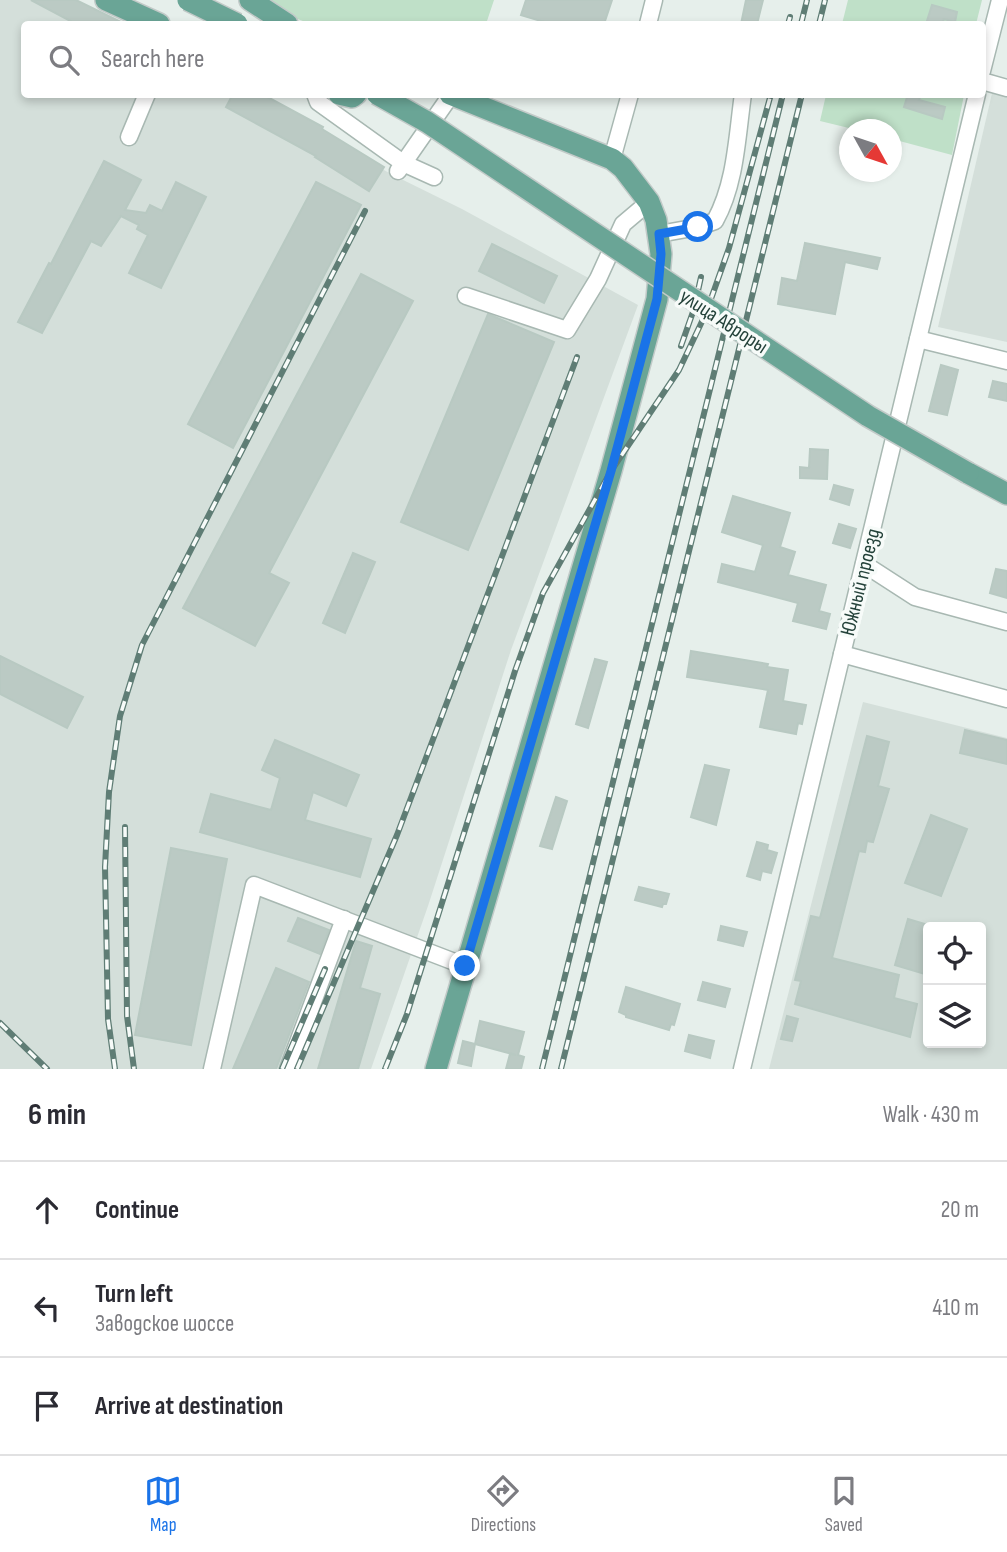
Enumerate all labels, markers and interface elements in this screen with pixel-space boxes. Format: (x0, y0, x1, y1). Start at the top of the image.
search box (21, 21, 986, 98)
icon: search (45, 41, 83, 79)
text: Search here (101, 44, 204, 75)
north arrow (839, 119, 902, 182)
route start (682, 211, 713, 242)
street label: улица Авроры (675, 284, 772, 359)
street label: Южный проезд (835, 526, 886, 638)
map controls (923, 922, 986, 1048)
button: locate (923, 922, 986, 985)
route end (449, 950, 480, 981)
button: layers (923, 985, 986, 1048)
text: 6 min (28, 1097, 86, 1133)
text: Walk · 430 m (883, 1101, 979, 1129)
icon: ahead (28, 1191, 66, 1229)
text: Continue (95, 1195, 179, 1226)
text: 20 m (941, 1196, 979, 1224)
text: Turn left (95, 1279, 173, 1310)
icon: left (28, 1289, 66, 1327)
text: 410 m (933, 1294, 979, 1322)
text: Заводское шоссе (95, 1310, 234, 1338)
icon: arrive (28, 1387, 66, 1425)
text: Arrive at destination (95, 1391, 283, 1422)
tab: Map (144, 1472, 182, 1537)
tab: Directions (471, 1472, 536, 1537)
tab: Saved (825, 1472, 863, 1537)

